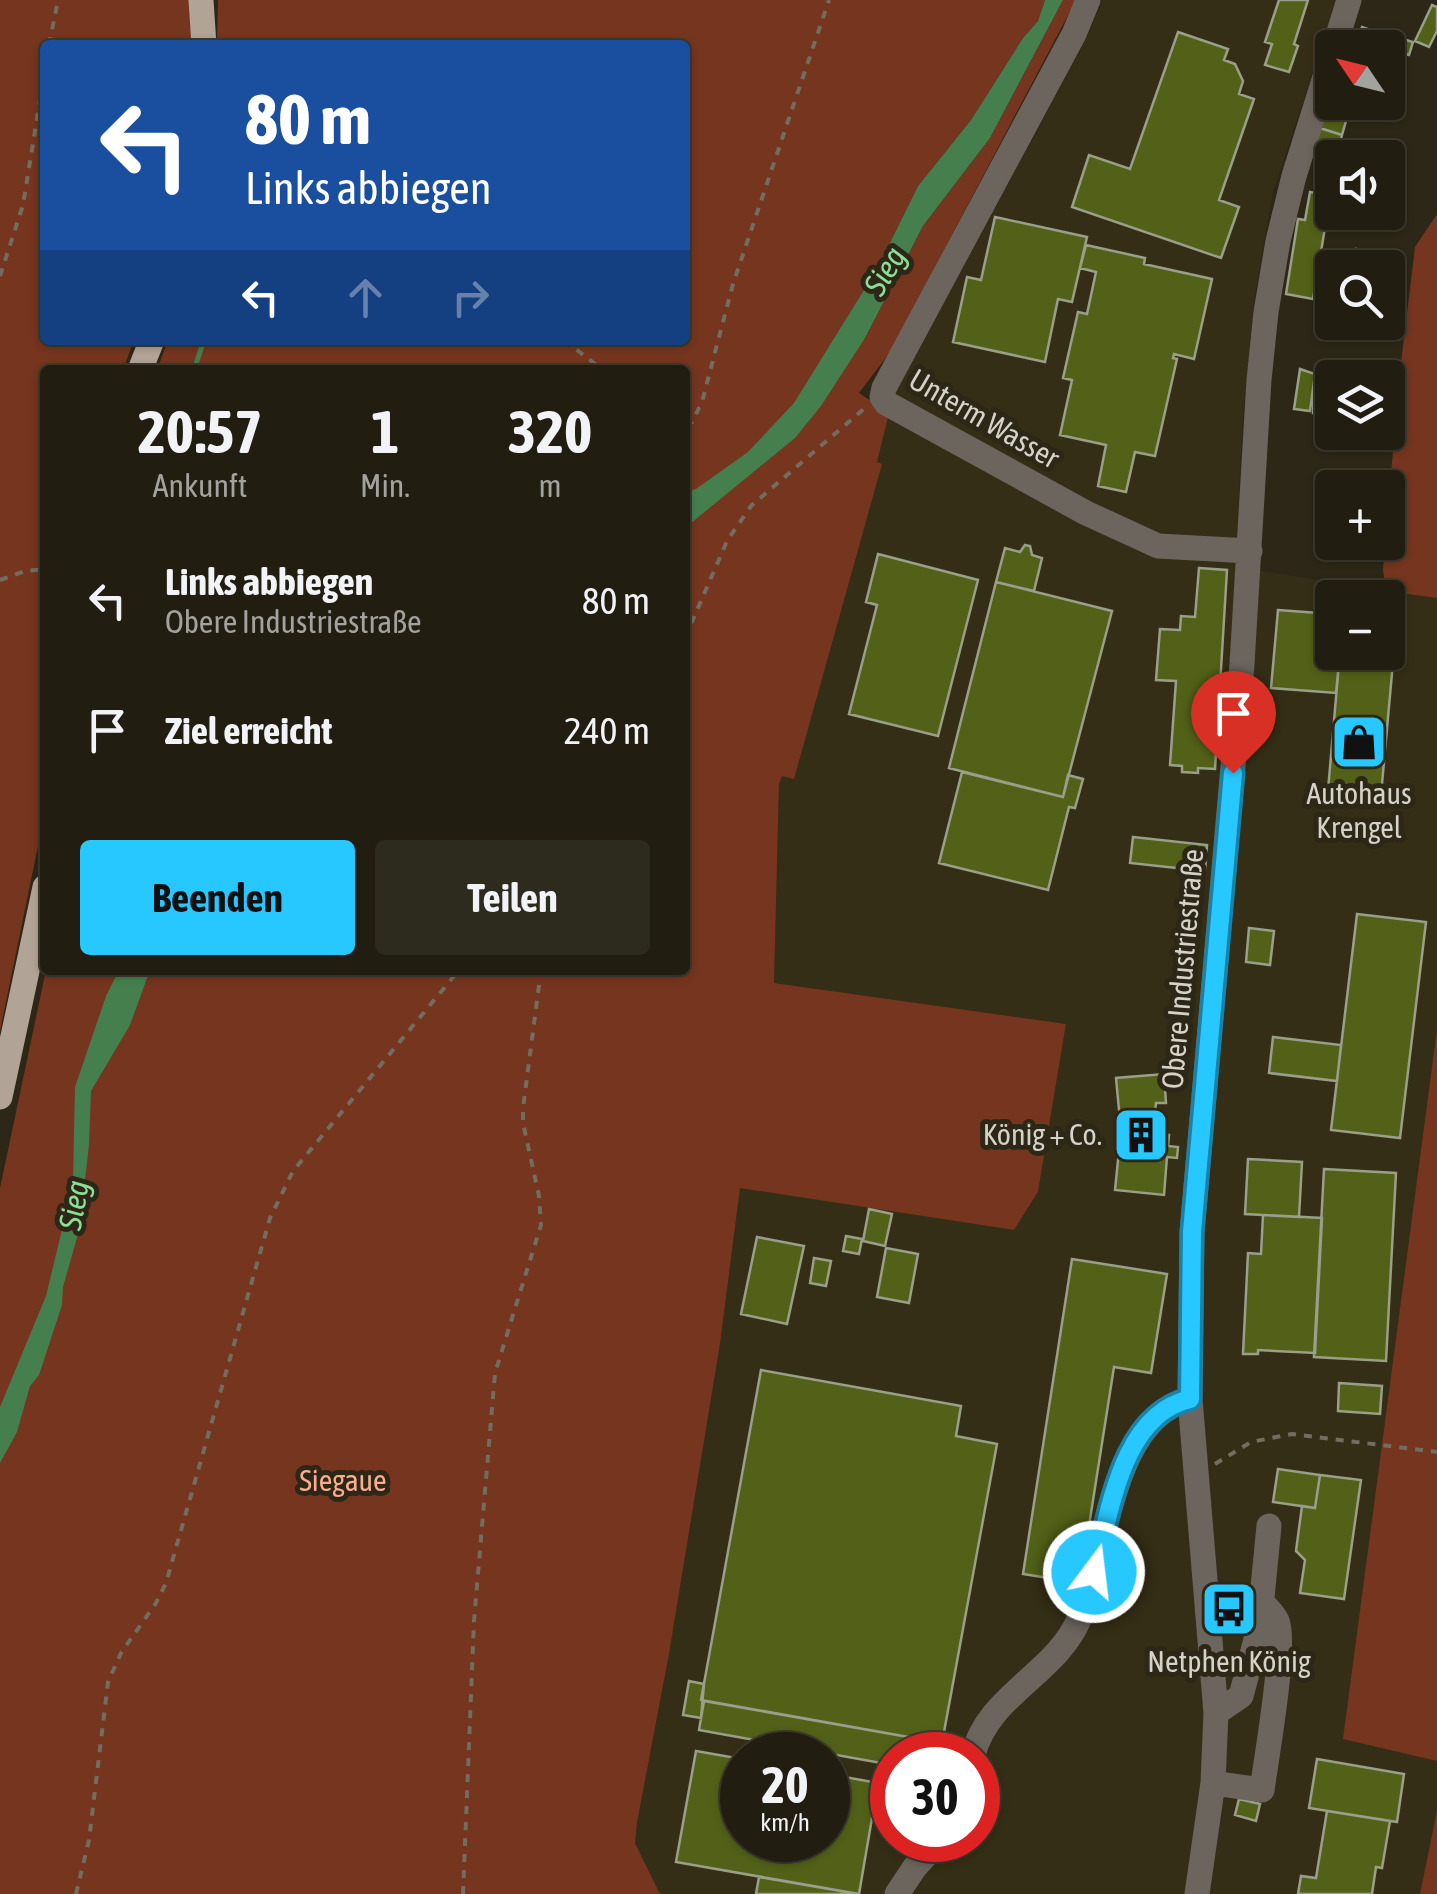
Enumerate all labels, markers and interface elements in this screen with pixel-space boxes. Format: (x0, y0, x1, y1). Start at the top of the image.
north arrow (1315, 30, 1405, 120)
map controls (1315, 30, 1405, 670)
text: 80 m (245, 79, 371, 159)
icon: left (80, 80, 210, 210)
button: sound (1315, 140, 1405, 230)
text: Links abbiegen (245, 162, 492, 214)
water label: Sieg (855, 240, 913, 302)
button: search (1315, 250, 1405, 340)
icon: left (233, 270, 288, 325)
icon: ahead (338, 270, 393, 325)
icon: right (443, 270, 498, 325)
button: layers (1315, 360, 1405, 450)
street label: Unterm Wasser (904, 362, 1066, 475)
text: 20:57 (138, 397, 262, 466)
text: 1 (371, 397, 399, 466)
text: 320 (508, 397, 592, 466)
text: Ankunft (153, 467, 247, 504)
text: Min. (360, 467, 410, 504)
text: m (538, 467, 562, 504)
button: + (1315, 470, 1405, 560)
text: Links abbiegen (165, 560, 373, 603)
icon: left (80, 573, 135, 628)
text: 80 m (582, 579, 650, 622)
button: − (1315, 580, 1405, 670)
text: Obere Industriestraße (165, 603, 422, 640)
pin (1191, 671, 1276, 774)
icon: arrive (1206, 686, 1261, 741)
icon: arrive (80, 703, 135, 758)
text: Ziel erreicht (165, 709, 332, 752)
text: 240 m (564, 709, 650, 752)
shop icon: Autohaus Krengel (1329, 712, 1389, 772)
place label: Autohaus Krengel (1306, 776, 1412, 844)
button: Beenden (80, 840, 355, 955)
button: Teilen (375, 840, 650, 955)
street label: Obere Industriestraße (1155, 848, 1209, 1090)
building icon: König + Co. (1111, 1105, 1171, 1165)
place label: König + Co. (983, 1117, 1102, 1151)
water label: Sieg (51, 1177, 96, 1234)
park label: Siegaue (299, 1463, 387, 1497)
position arrow (1042, 1520, 1146, 1624)
bus stop icon: Netphen König (1199, 1579, 1259, 1639)
place label: Netphen König (1147, 1644, 1311, 1678)
speed limit sign: 30 (870, 1732, 1000, 1862)
text: 20 (761, 1756, 808, 1814)
text: km/h (760, 1808, 810, 1836)

